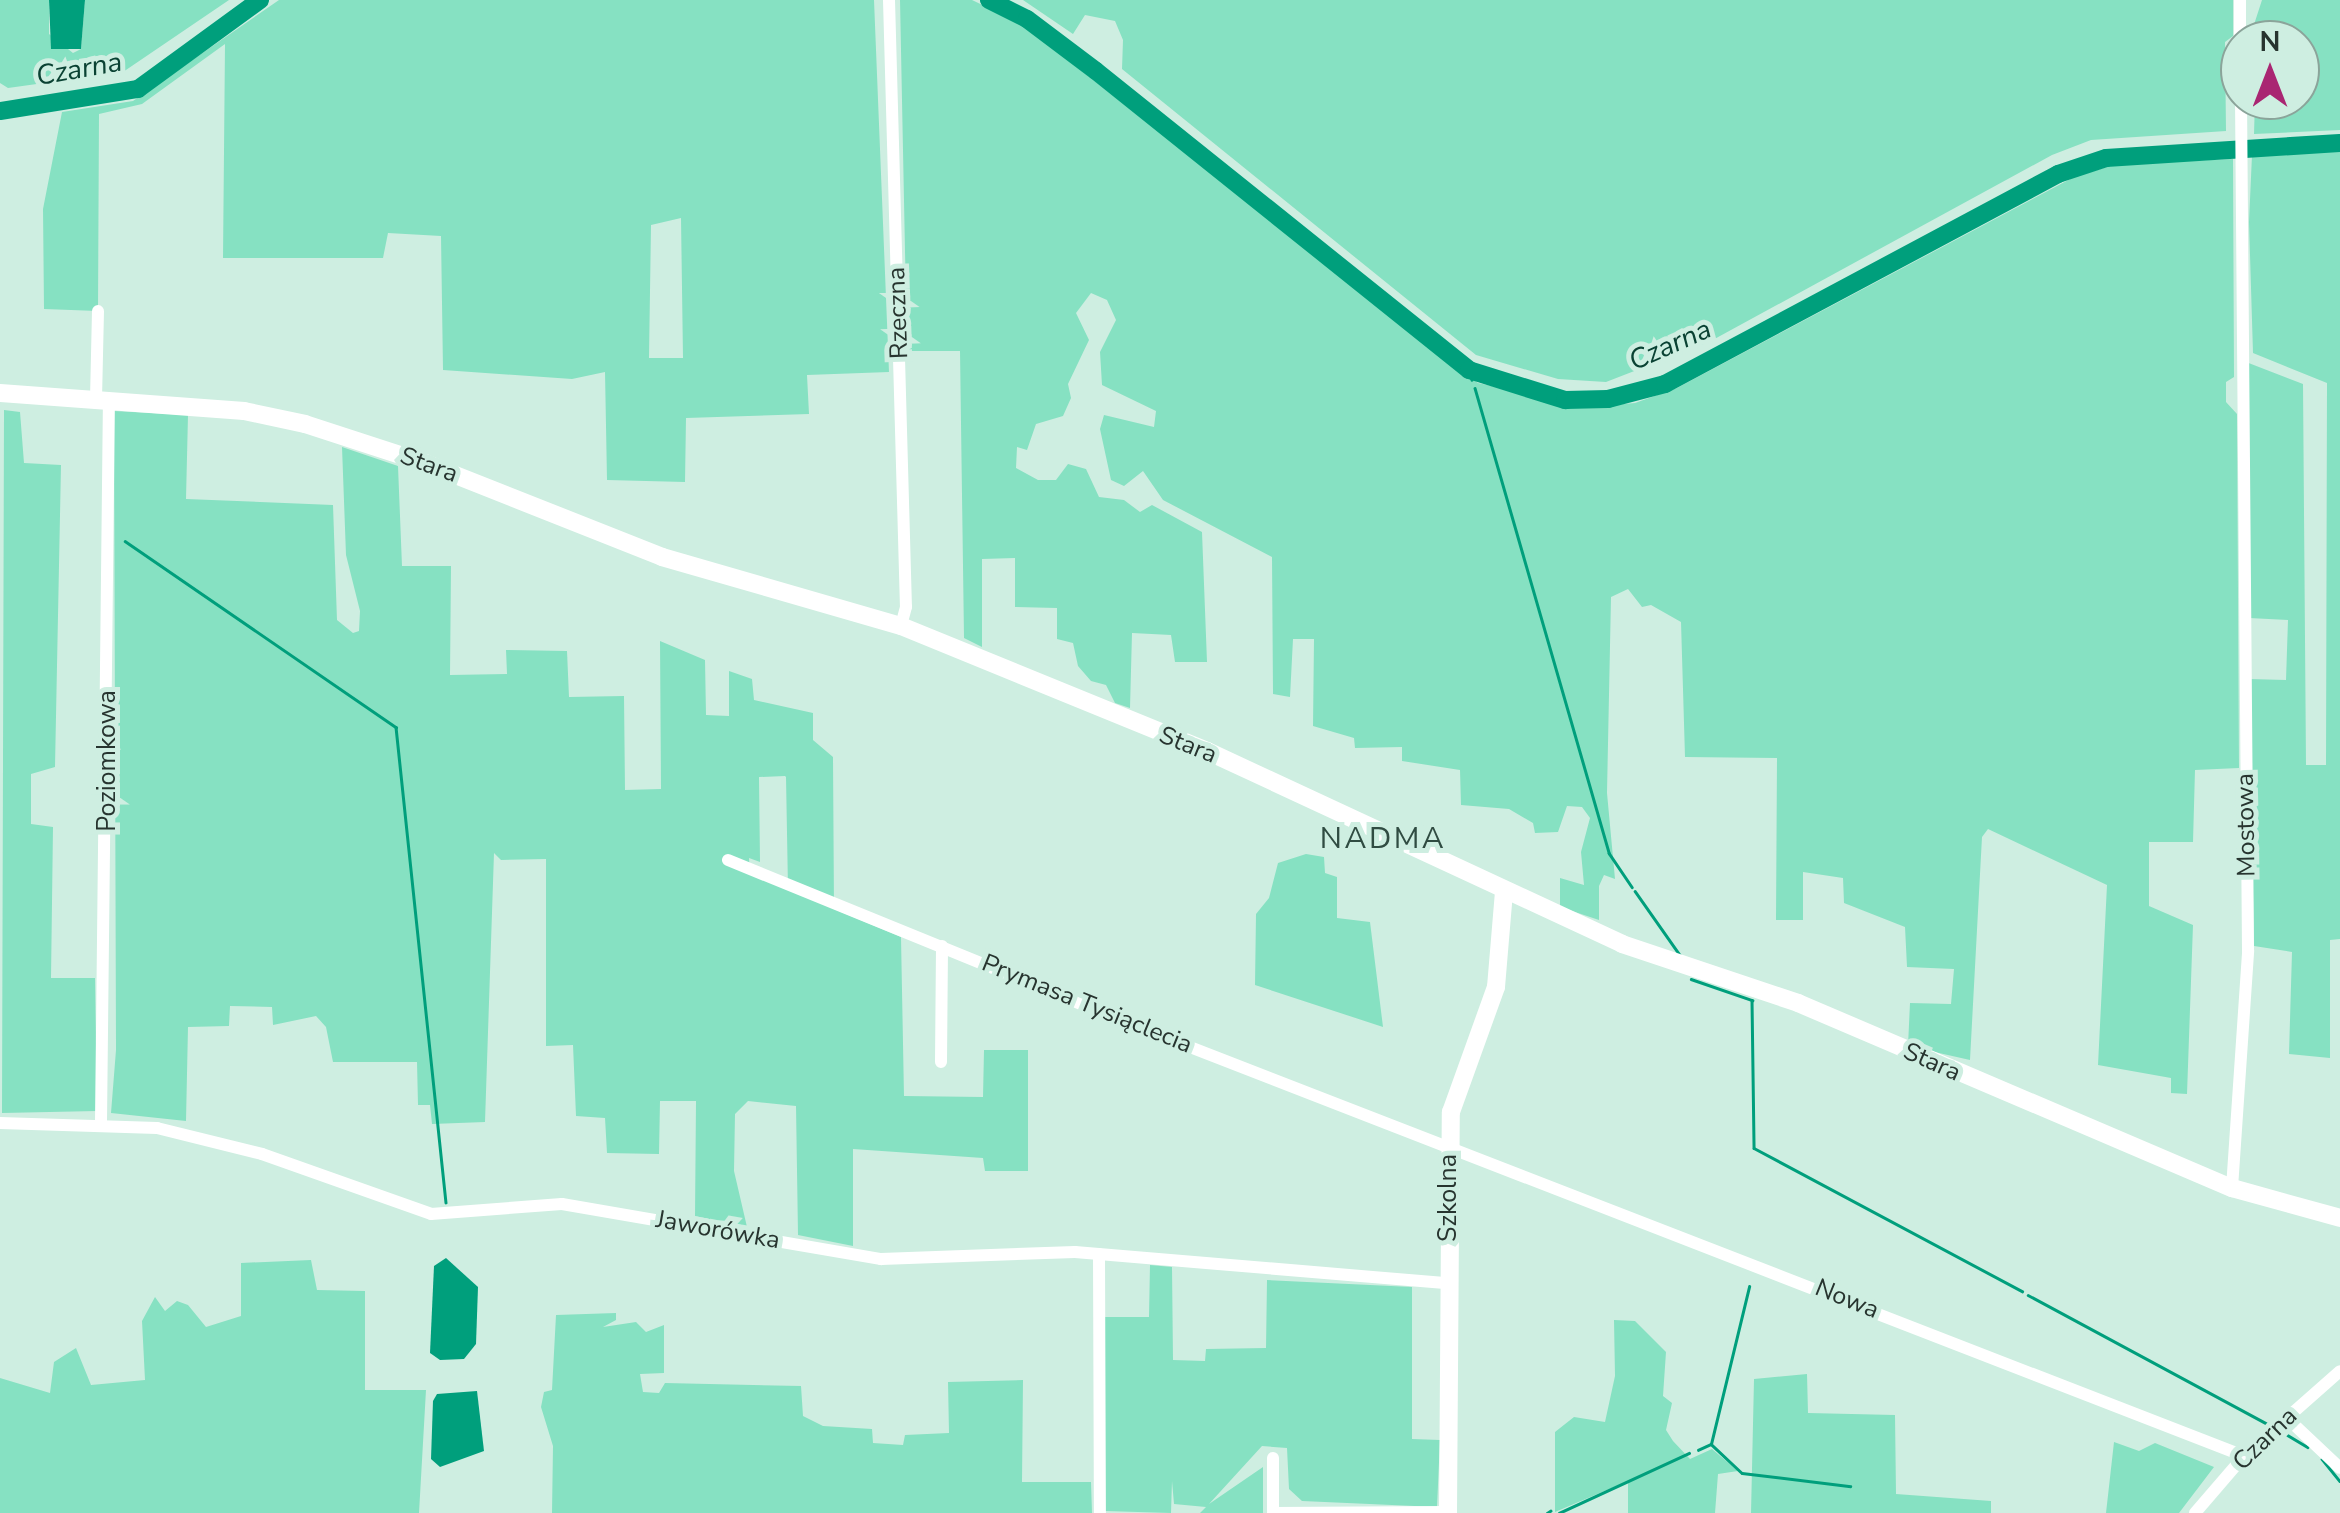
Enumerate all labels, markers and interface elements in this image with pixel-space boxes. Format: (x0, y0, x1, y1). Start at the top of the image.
north arrow (2220, 20, 2320, 120)
text: N (2260, 23, 2280, 61)
water label: Czarna (33, 45, 125, 93)
street label: Rzeczna (881, 267, 915, 359)
water label: Czarna (1624, 312, 1716, 378)
street label: Stara (396, 441, 462, 489)
street label: Poziomkowa (92, 690, 122, 832)
street label: Stara (1155, 720, 1221, 770)
street label: Mostowa (2230, 773, 2262, 877)
district label: NADMA (1320, 821, 1446, 857)
street label: Prymasa Tysiąclecia (977, 948, 1197, 1060)
street label: Stara (1899, 1036, 1965, 1088)
street label: Szkolna (1433, 1154, 1463, 1242)
street label: Jaworówka (654, 1204, 782, 1256)
street label: Nowa (1811, 1273, 1883, 1325)
street label: Czarna (2227, 1401, 2303, 1477)

